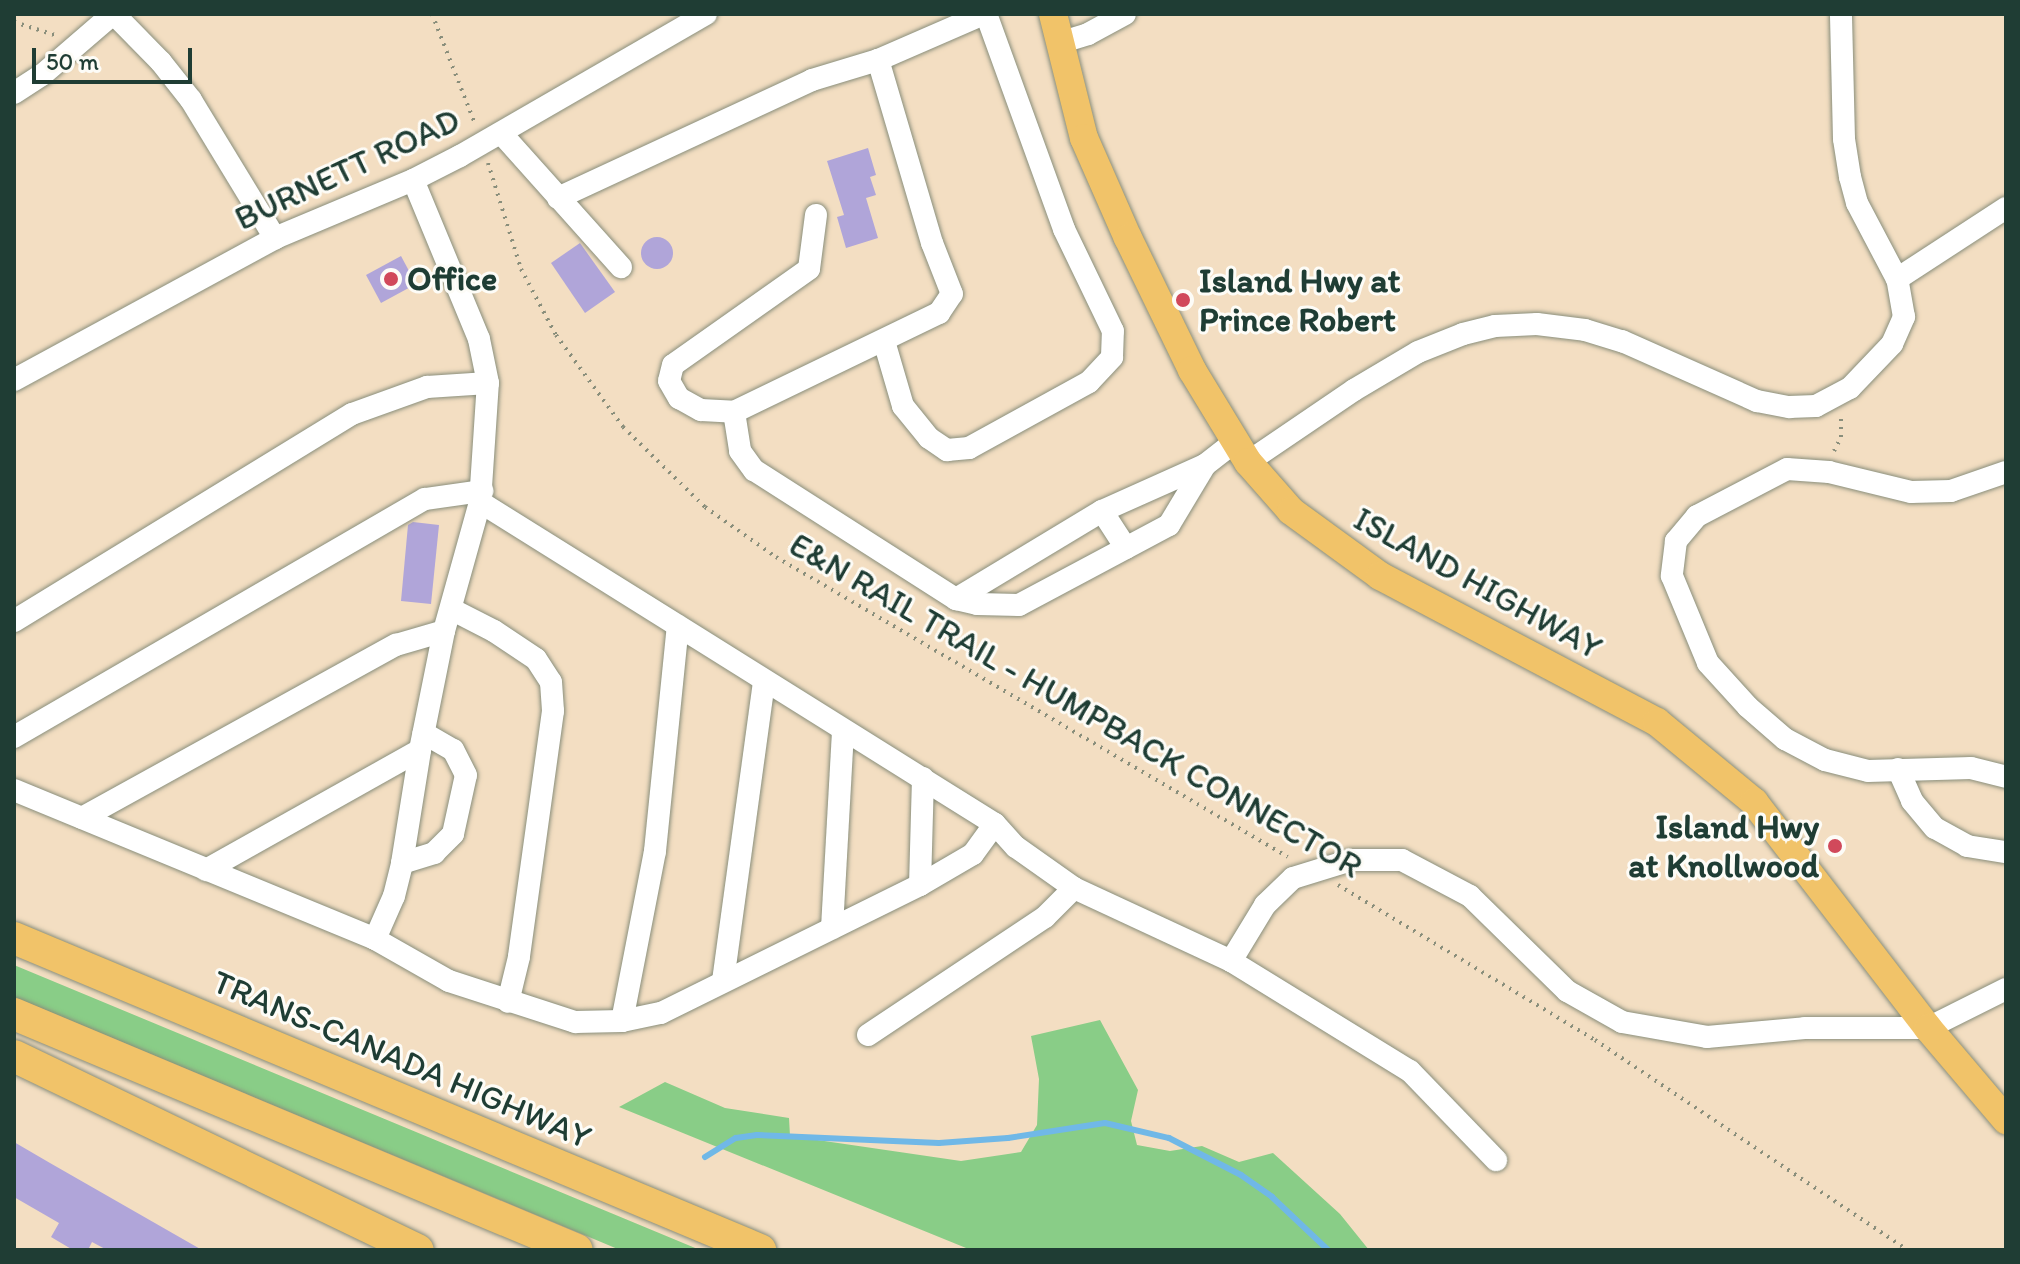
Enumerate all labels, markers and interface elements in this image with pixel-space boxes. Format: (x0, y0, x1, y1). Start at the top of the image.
scale bar (36, 32, 196, 82)
text: 50 m (46, 47, 99, 76)
street label: BURNETT ROAD (229, 99, 465, 239)
place label: Office (407, 259, 497, 299)
place label: Island Hwy at Prince Robert (1199, 260, 1400, 340)
marker: Office (382, 270, 400, 288)
marker: Island Hwy at Prince Robert (1174, 291, 1192, 309)
street label: ISLAND HIGHWAY (1347, 498, 1609, 668)
street label: E&N RAIL TRAIL - HUMPBACK CONNECTOR (784, 525, 1368, 885)
place label: Island Hwy at Knollwood (1628, 806, 1819, 886)
marker: Island Hwy at Knollwood (1826, 837, 1844, 855)
street label: TRANS-CANADA HIGHWAY (205, 960, 599, 1158)

